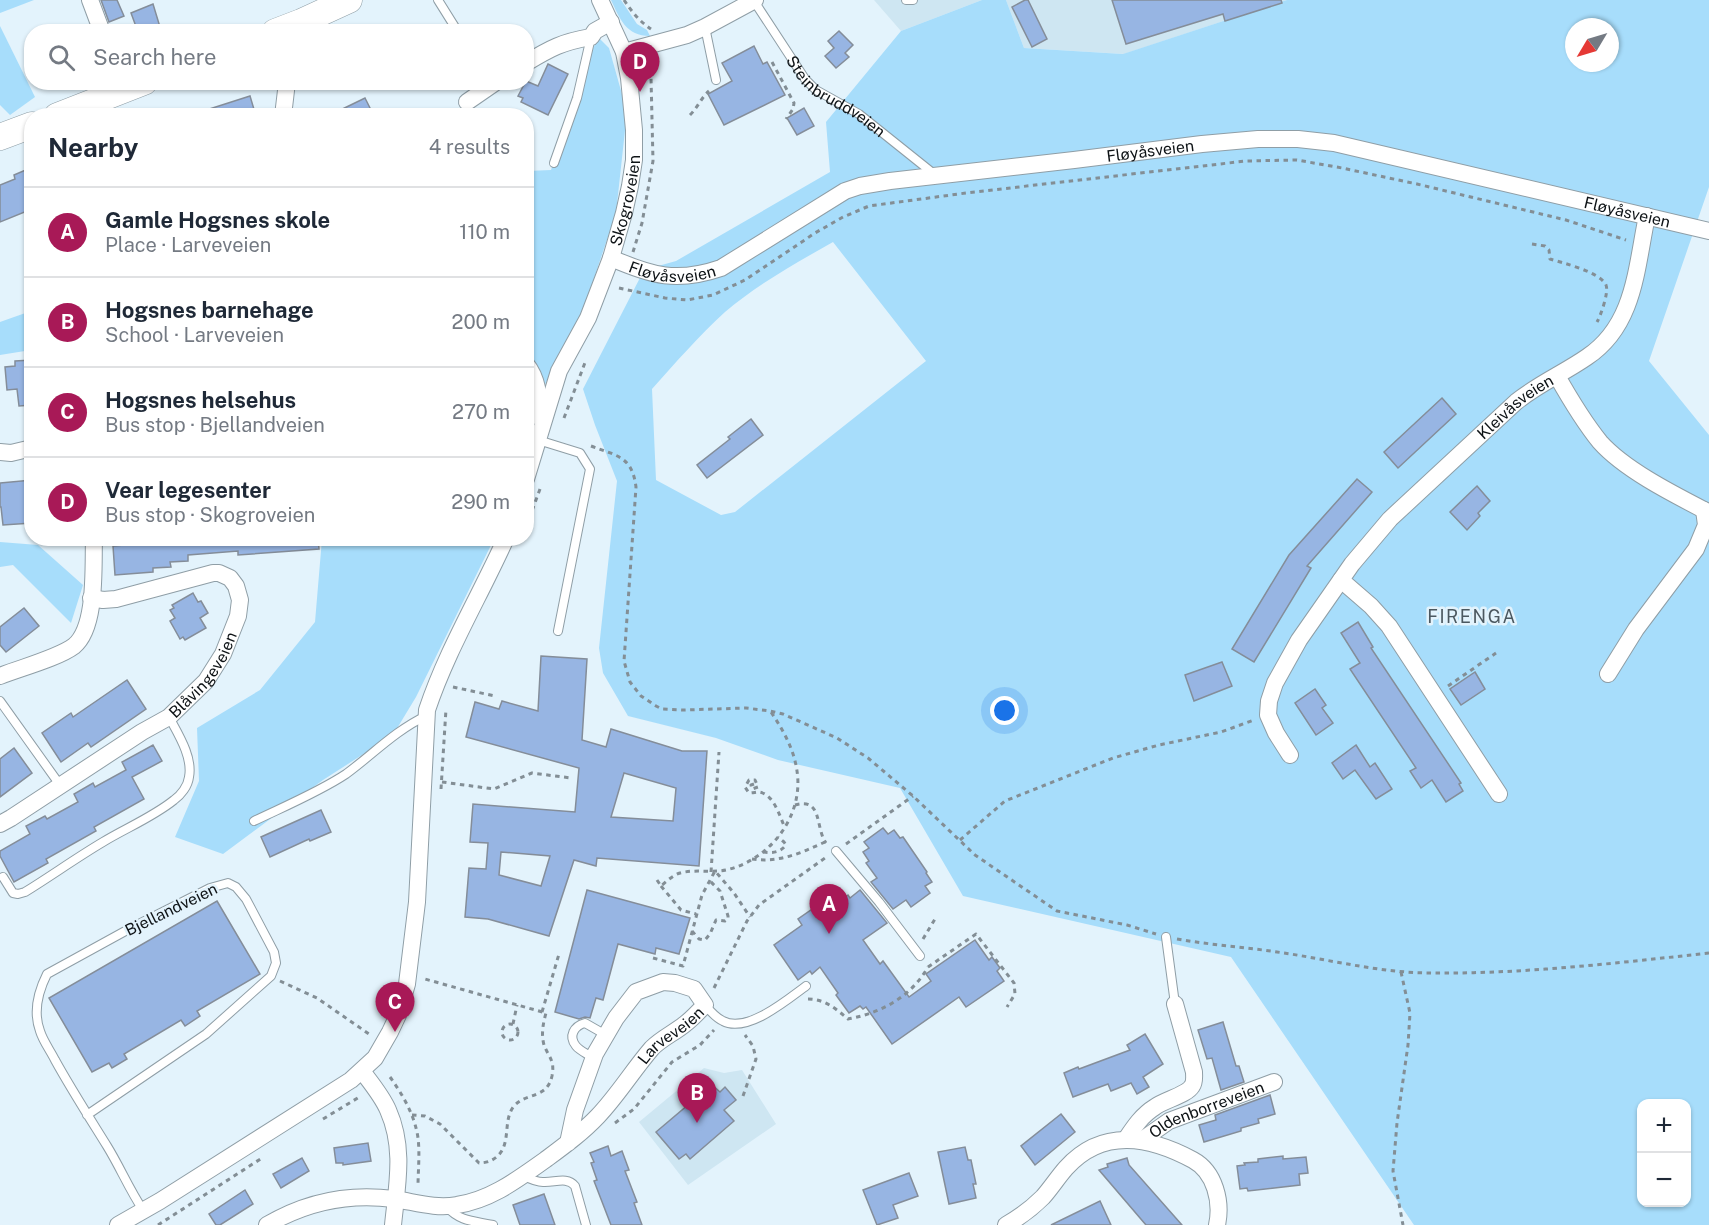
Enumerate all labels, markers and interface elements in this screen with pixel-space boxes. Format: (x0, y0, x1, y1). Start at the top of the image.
north arrow (1565, 18, 1619, 72)
search box (24, 24, 534, 90)
icon: search (45, 41, 78, 74)
pin: D (620, 42, 660, 92)
text: Search here (93, 44, 217, 70)
street label: Steinbruddveien (782, 52, 889, 141)
text: Nearby (48, 132, 138, 163)
text: 4 results (429, 135, 510, 159)
street label: Fløyåsveien (1105, 136, 1195, 166)
street label: Skogroveien (606, 155, 644, 248)
street label: Fløyåsveien (1582, 193, 1672, 232)
text: Gamle Hogsnes skole (105, 207, 330, 233)
text: A (60, 220, 75, 244)
text: 110 m (459, 220, 510, 244)
text: Place · Larveveien (105, 233, 271, 257)
street label: Fløyåsveien (626, 257, 718, 286)
text: Hogsnes barnehage (105, 297, 314, 323)
text: B (61, 310, 74, 334)
text: 200 m (452, 310, 510, 334)
text: School · Larveveien (105, 323, 284, 347)
street label: Kleivåsveien (1473, 371, 1557, 443)
text: Hogsnes helsehus (105, 387, 296, 413)
text: C (60, 400, 75, 424)
text: 270 m (452, 400, 510, 424)
text: Bus stop · Bjellandveien (105, 413, 325, 437)
text: Vear legesenter (105, 477, 271, 503)
text: D (60, 490, 75, 514)
text: 290 m (451, 490, 510, 514)
text: Bus stop · Skogroveien (105, 503, 315, 527)
district label: FIRENGA (1427, 606, 1517, 627)
street label: Blåvingeveien (165, 629, 241, 722)
your location (990, 696, 1019, 725)
street label: Bjellandveien (122, 879, 220, 940)
pin: A (810, 884, 848, 934)
pin: C (376, 982, 414, 1032)
street label: Larveveien (634, 1003, 708, 1068)
pin: B (678, 1074, 716, 1123)
street label: Oldenborreveien (1145, 1078, 1267, 1142)
map controls (1637, 1099, 1691, 1207)
button: + (1637, 1099, 1691, 1153)
button: − (1637, 1153, 1691, 1207)

